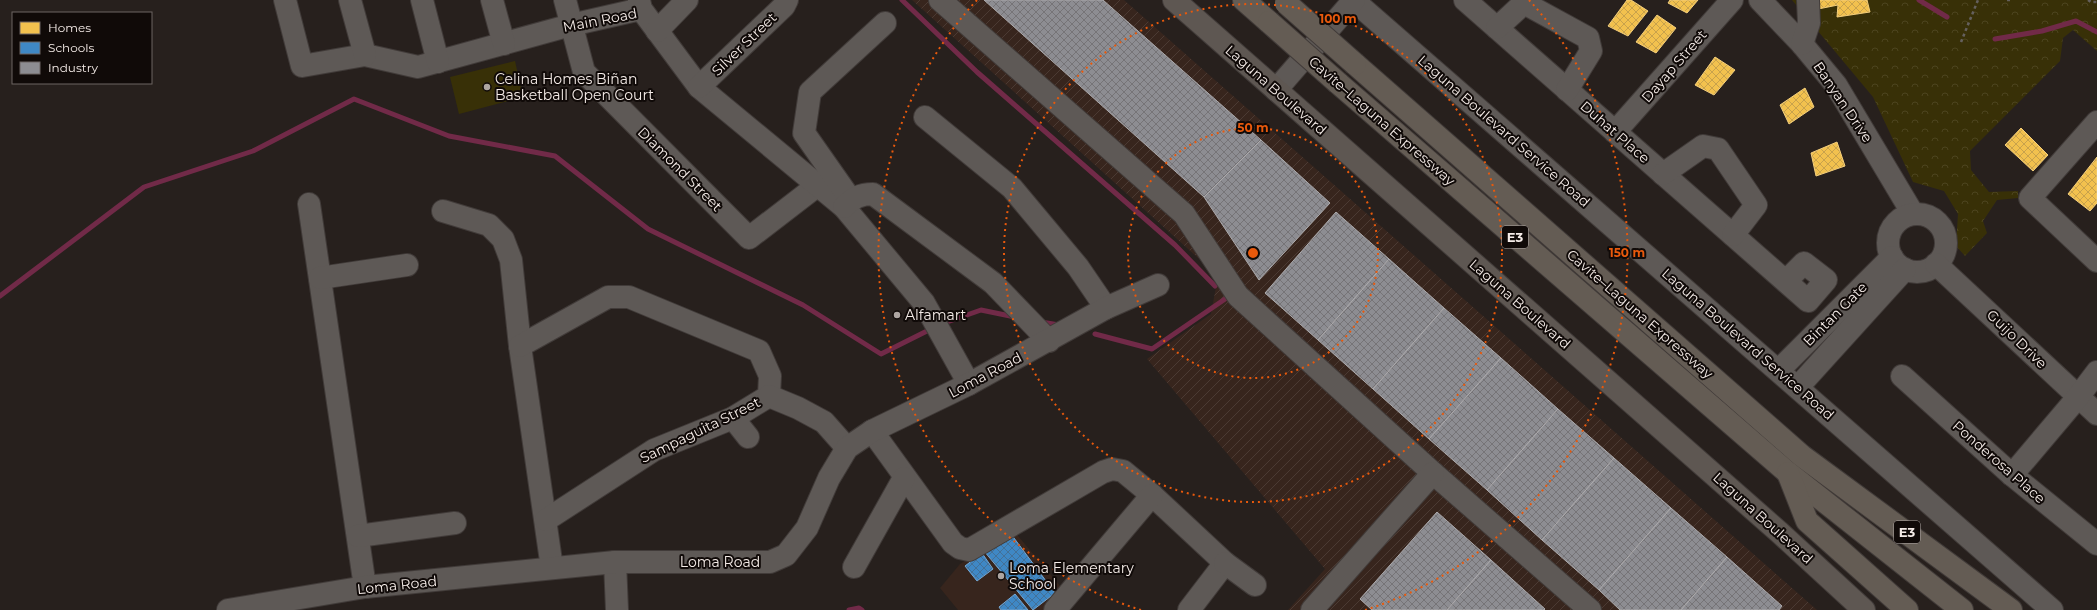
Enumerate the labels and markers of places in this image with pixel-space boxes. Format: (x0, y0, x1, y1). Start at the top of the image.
place label: Celina Homes Biñan Basketball Open Court (495, 70, 654, 104)
marker: Celina Homes Biñan Basketball Open Court (482, 82, 492, 92)
centre of rings (1246, 246, 1260, 260)
place label: Alfamart (905, 306, 967, 324)
marker: Alfamart (892, 310, 902, 320)
place label: Loma Elementary School (1009, 559, 1134, 593)
marker: Loma Elementary School (996, 571, 1006, 581)

